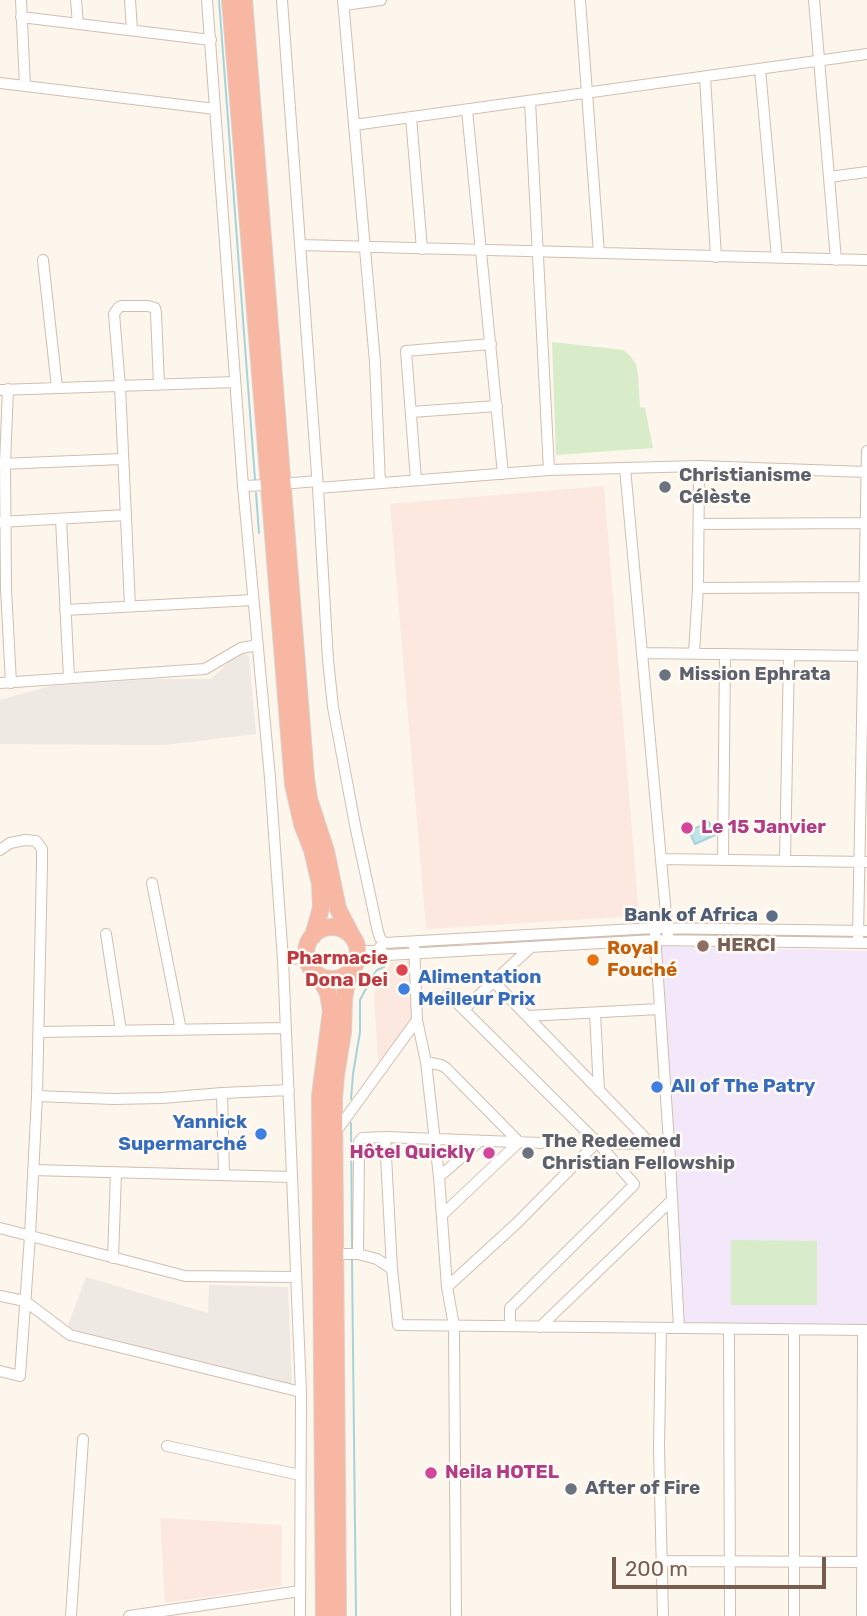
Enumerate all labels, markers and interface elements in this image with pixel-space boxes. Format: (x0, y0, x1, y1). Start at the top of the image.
place label: Christianisme Célèste (679, 465, 812, 509)
marker: Christianisme Célèste (657, 479, 673, 495)
place label: Mission Ephrata (679, 664, 831, 686)
marker: Mission Ephrata (657, 667, 673, 683)
place label: Le 15 Janvier (701, 817, 826, 839)
marker: Le 15 Janvier (679, 820, 695, 836)
place label: Bank of Africa (624, 905, 758, 927)
marker: Bank of Africa (764, 908, 780, 924)
place label: HERCI (717, 935, 776, 957)
place label: Royal Fouché (607, 938, 677, 982)
marker: HERCI (695, 938, 711, 954)
place label: Pharmacie Dona Dei (286, 948, 388, 992)
marker: Royal Fouché (585, 952, 601, 968)
marker: Pharmacie Dona Dei (394, 962, 410, 978)
place label: Alimentation Meilleur Prix (418, 967, 541, 1011)
marker: Alimentation Meilleur Prix (396, 981, 412, 997)
place label: All of The Patry (671, 1076, 815, 1098)
marker: All of The Patry (649, 1079, 665, 1095)
place label: Yannick Supermarché (118, 1112, 247, 1156)
marker: Yannick Supermarché (253, 1126, 269, 1142)
place label: The Redeemed Christian Fellowship (542, 1131, 735, 1175)
place label: Hôtel Quickly (349, 1142, 475, 1164)
marker: Hôtel Quickly (481, 1145, 497, 1161)
marker: The Redeemed Christian Fellowship (520, 1145, 536, 1161)
place label: Neila HOTEL (445, 1462, 559, 1484)
marker: Neila HOTEL (423, 1465, 439, 1481)
place label: After of Fire (585, 1478, 700, 1500)
marker: After of Fire (563, 1481, 579, 1497)
scale bar (615, 1542, 828, 1586)
text: 200 m (625, 1556, 688, 1581)

